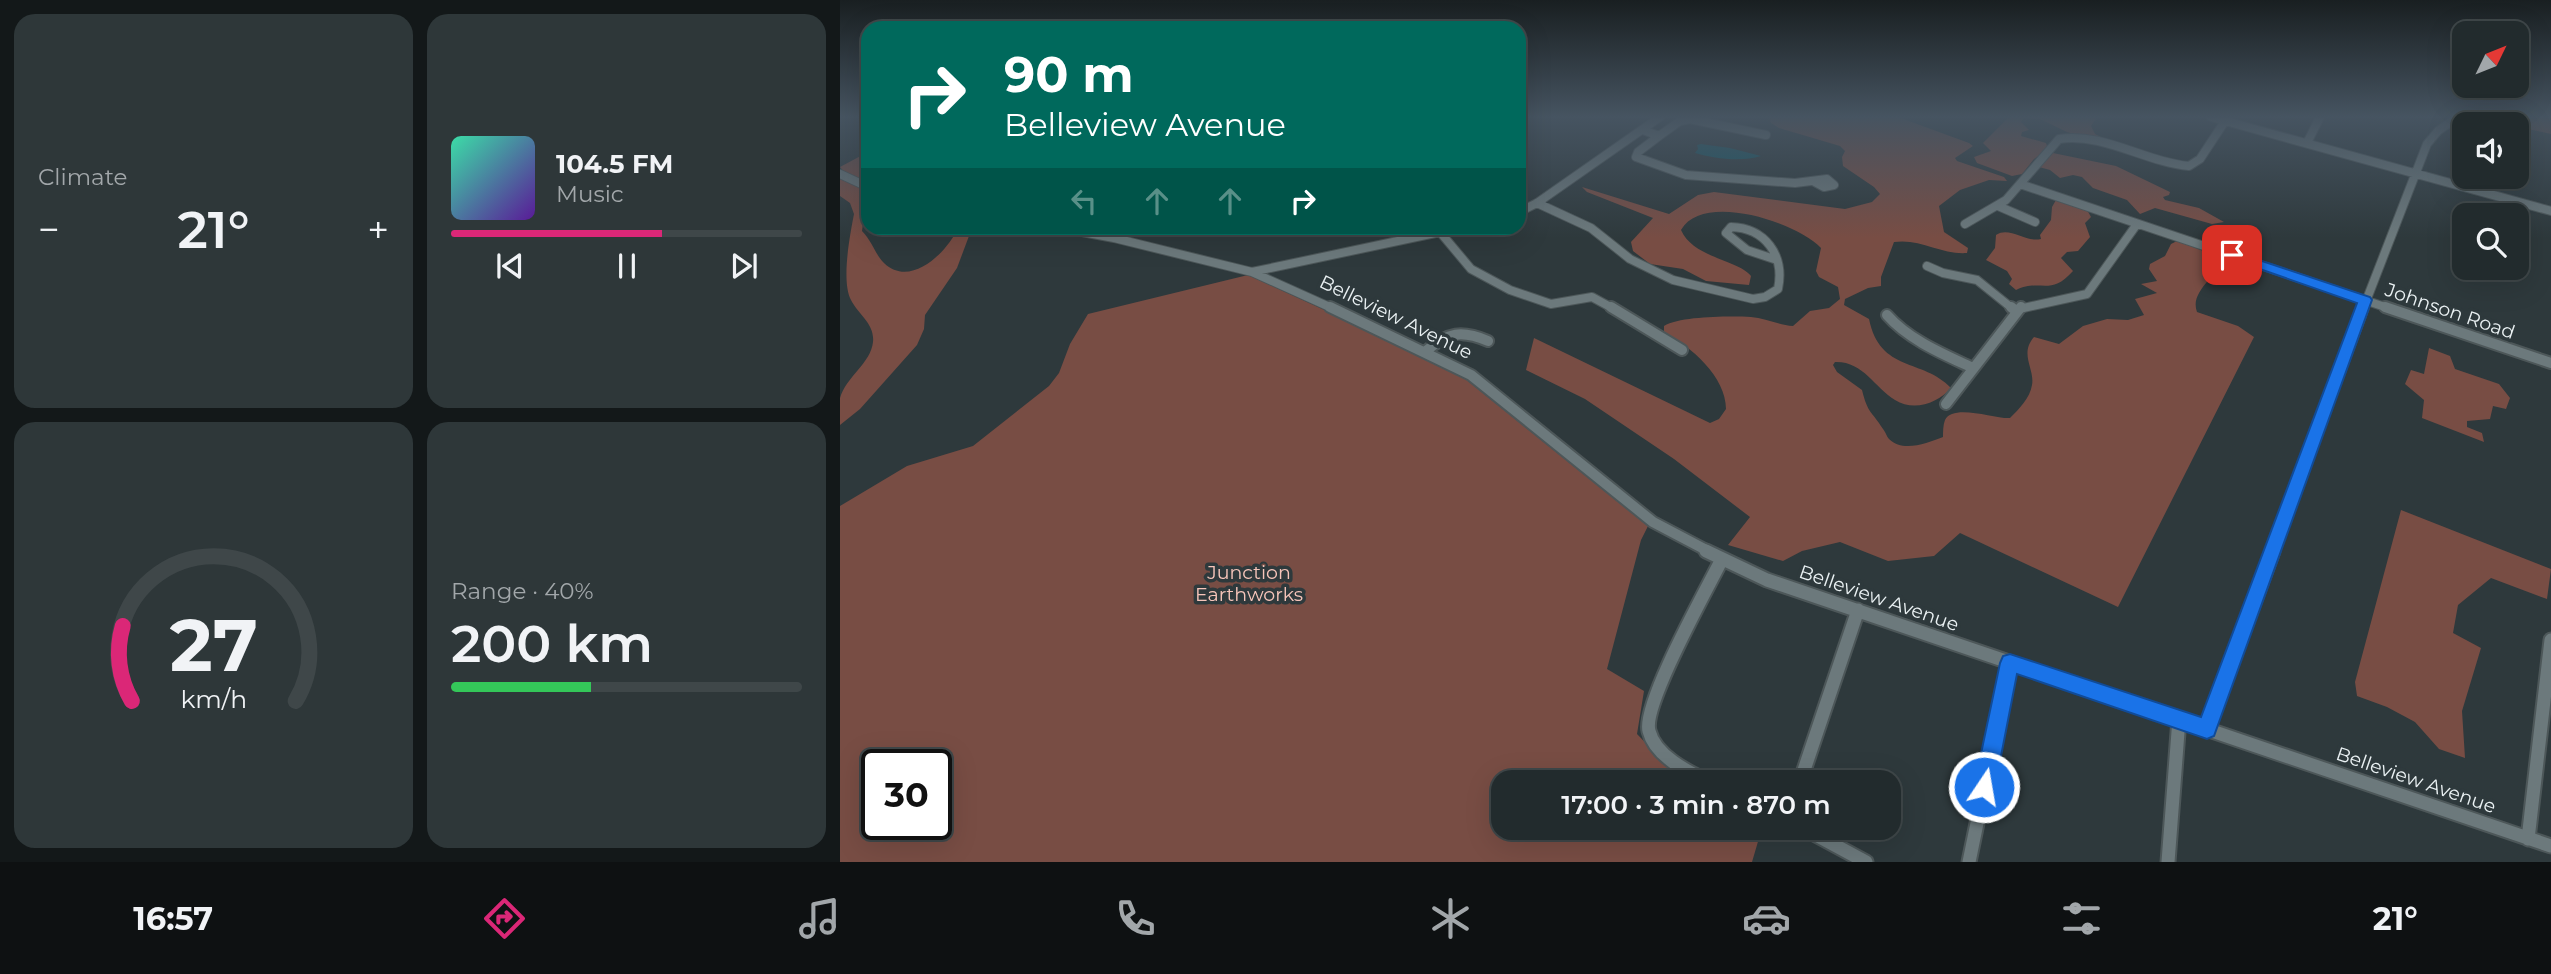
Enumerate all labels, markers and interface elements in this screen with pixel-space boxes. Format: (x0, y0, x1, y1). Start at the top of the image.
north arrow (2452, 21, 2529, 98)
map controls (2452, 21, 2529, 280)
text: 90 m (1004, 45, 1134, 104)
icon: right (889, 49, 980, 140)
text: Belleview Avenue (1004, 105, 1286, 144)
button: sound (2452, 112, 2529, 189)
text: 104.5 FM (556, 148, 673, 180)
text: Climate (38, 163, 127, 191)
text: Music (556, 180, 624, 208)
icon: left (1065, 182, 1103, 220)
icon: ahead (1138, 182, 1176, 220)
icon: ahead (1211, 182, 1249, 220)
icon: right (1284, 182, 1322, 220)
text: 21° (178, 198, 249, 261)
button: search (2452, 203, 2529, 280)
text: − (38, 206, 60, 253)
text: + (367, 206, 389, 253)
pin (2202, 225, 2262, 285)
icon: arrive (2213, 236, 2251, 274)
icon: previous (491, 247, 529, 285)
icon: pause (608, 247, 646, 285)
icon: next (725, 247, 763, 285)
street label: Belleview Avenue (1316, 270, 1476, 364)
street label: Johnson Road (2381, 278, 2518, 344)
street label: Belleview Avenue (1796, 560, 1962, 636)
park label: Junction Earthworks (1195, 561, 1303, 606)
text: Range · 40% (451, 577, 594, 605)
text: 27 (169, 601, 258, 689)
text: 200 km (451, 612, 653, 675)
text: km/h (180, 684, 247, 714)
street label: Belleview Avenue (2333, 742, 2499, 818)
speed limit sign: 30 (861, 749, 952, 840)
position arrow (1947, 750, 2021, 824)
text: 17:00 · 3 min · 870 m (1561, 789, 1831, 821)
icon: directions (480, 894, 529, 943)
icon: music (795, 894, 844, 943)
icon: phone (1111, 894, 1160, 943)
icon: climate (1426, 894, 1475, 943)
icon: car (1742, 894, 1791, 943)
icon: filters (2057, 894, 2106, 943)
text: 16:57 (133, 899, 213, 938)
text: 21° (2373, 899, 2418, 938)

